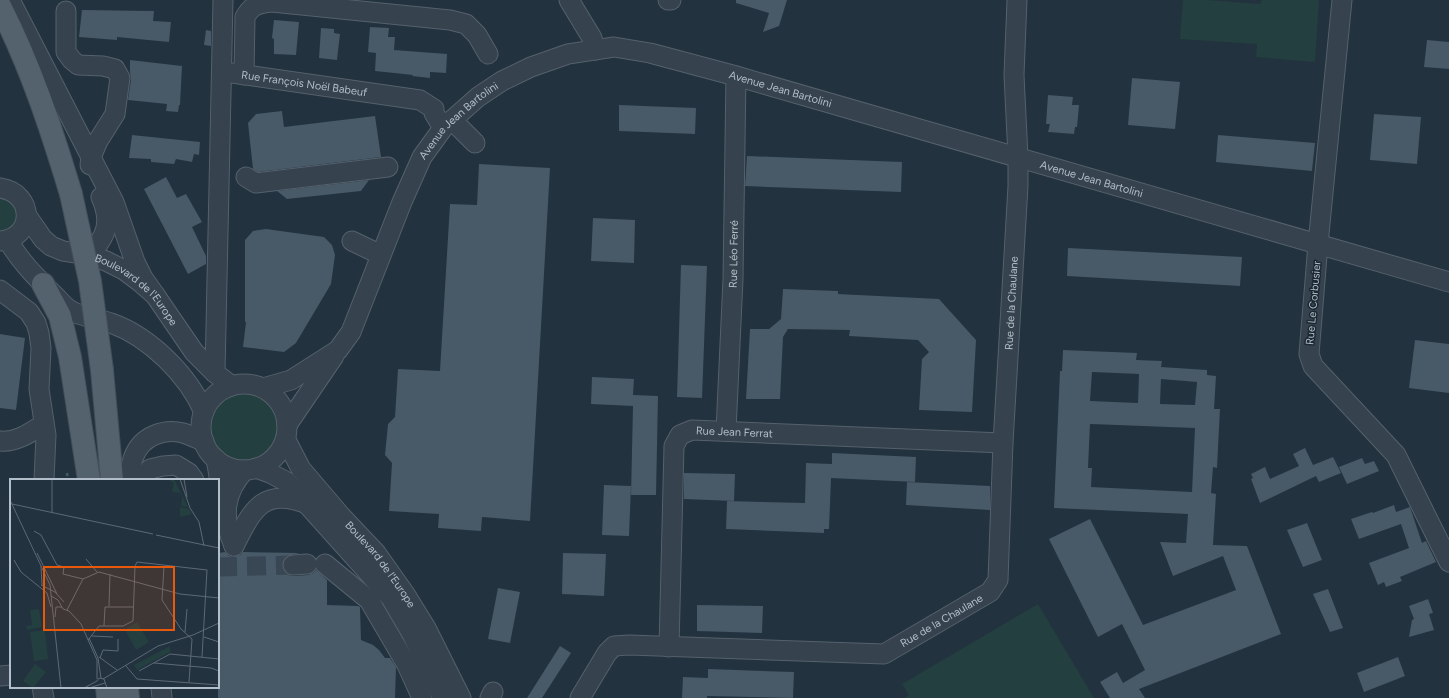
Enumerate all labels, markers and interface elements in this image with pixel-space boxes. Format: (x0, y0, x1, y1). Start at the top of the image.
street label: Rue François Noël Babeuf (240, 68, 369, 99)
street label: Avenue Jean Bartolini (727, 68, 833, 110)
street label: Avenue Jean Bartolini (416, 79, 501, 162)
street label: Avenue Jean Bartolini (1039, 158, 1144, 200)
street label: Rue Léo Ferré (727, 220, 741, 288)
street label: Boulevard de l'Europe (93, 252, 180, 328)
street label: Rue de la Chaulane (1002, 256, 1021, 350)
street label: Rue Le Corbusier (1303, 260, 1324, 346)
street label: Rue Jean Ferrat (696, 424, 773, 440)
inset map (10, 479, 219, 688)
street label: Boulevard de l'Europe (342, 519, 418, 610)
street label: Rue de la Chaulane (898, 592, 985, 650)

